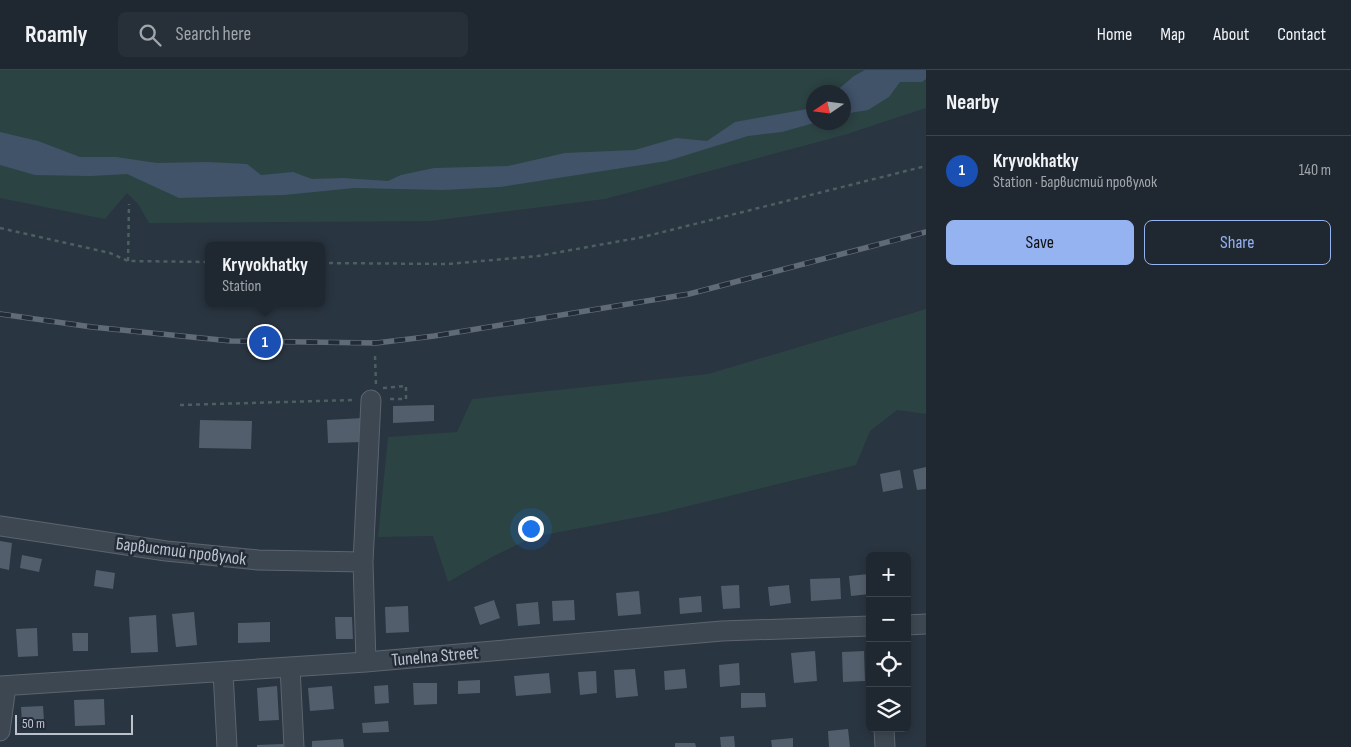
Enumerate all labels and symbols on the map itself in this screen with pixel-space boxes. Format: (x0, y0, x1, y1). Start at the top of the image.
north arrow (806, 85, 851, 130)
pin: 1 (249, 323, 281, 361)
your location (518, 516, 544, 542)
street label: Барвистий провулок (115, 533, 248, 570)
street label: Tunelna Street (391, 642, 480, 671)
scale bar (15, 712, 132, 735)

